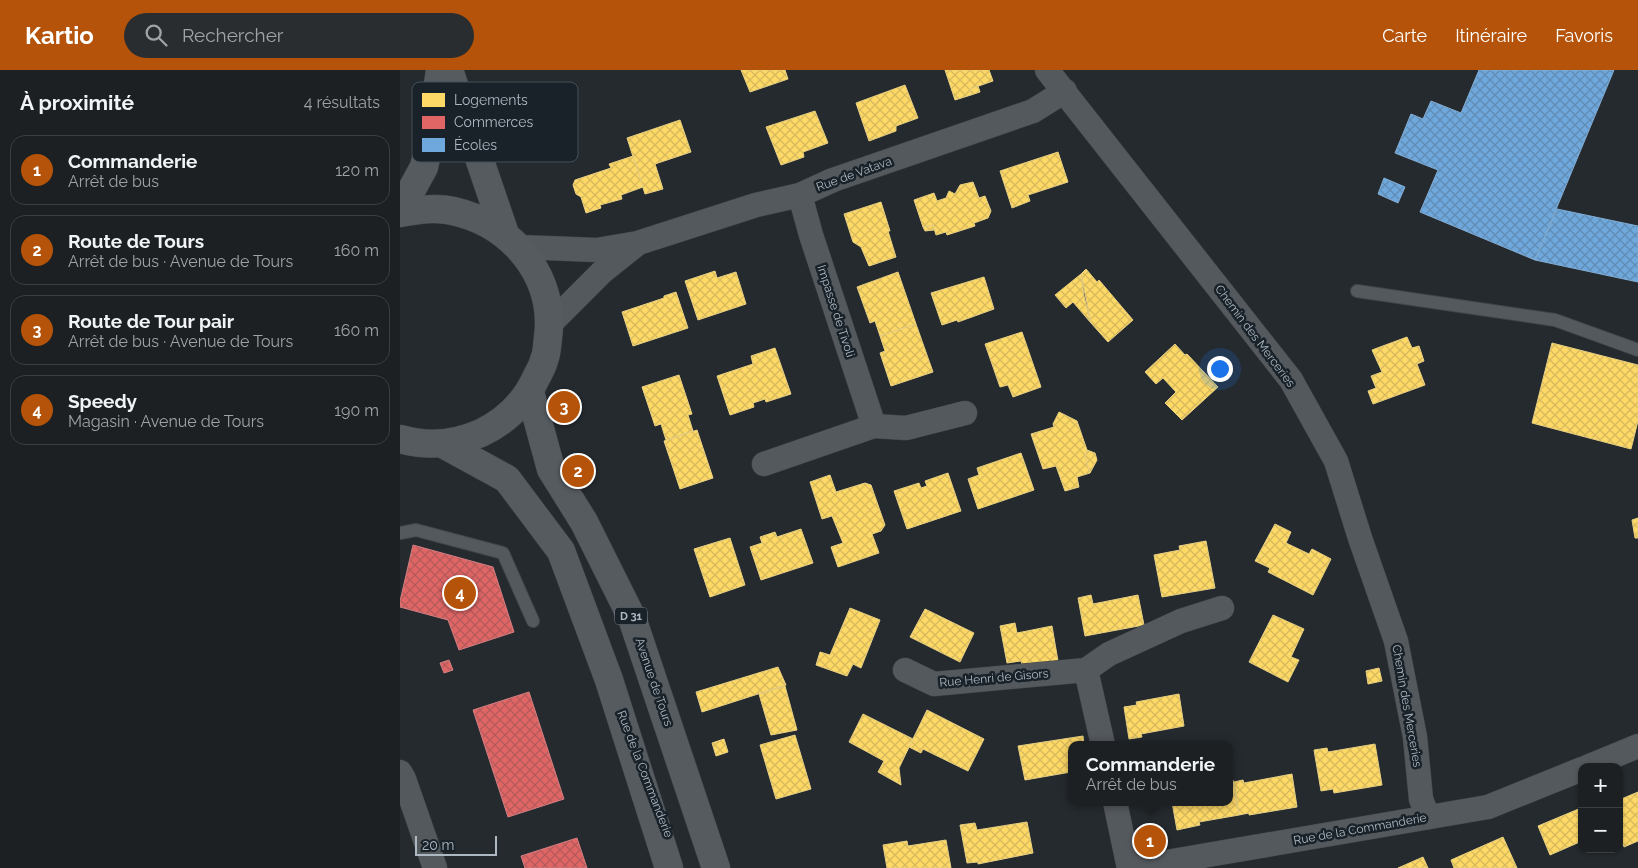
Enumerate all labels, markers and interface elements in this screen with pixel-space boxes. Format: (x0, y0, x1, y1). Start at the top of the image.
search box (124, 13, 474, 58)
text: Kartio (25, 21, 94, 50)
icon: search (142, 21, 170, 49)
text: Rechercher (182, 24, 284, 46)
text: Carte (1382, 25, 1427, 46)
text: Itinéraire (1455, 25, 1527, 46)
text: Favoris (1555, 25, 1613, 46)
legend (412, 82, 578, 162)
text: À proximité (20, 90, 134, 115)
text: Logements (454, 92, 528, 108)
text: 4 résultats (304, 93, 380, 112)
text: Commerces (454, 114, 533, 130)
text: Écoles (454, 136, 497, 153)
text: Commanderie (68, 150, 197, 172)
street label: Rue de Vatava (814, 154, 894, 194)
text: 1 (33, 161, 41, 180)
text: 120 m (335, 161, 379, 180)
text: Arrêt de bus (68, 172, 159, 191)
text: Route de Tours (68, 230, 204, 252)
text: 2 (32, 241, 42, 260)
text: 160 m (334, 241, 379, 260)
text: Arrêt de bus · Avenue de Tours (68, 252, 293, 271)
street label: Impasse de Tivoli (815, 263, 857, 359)
street label: Chemin des Merceries (1212, 282, 1298, 390)
text: Route de Tour pair (68, 310, 234, 332)
text: 3 (33, 321, 41, 340)
text: 160 m (334, 321, 379, 340)
text: Arrêt de bus · Avenue de Tours (68, 332, 293, 351)
your location (1207, 356, 1233, 382)
pin: 3 (548, 388, 580, 426)
text: Speedy (68, 390, 137, 412)
text: 4 (32, 401, 42, 420)
text: 190 m (334, 401, 379, 420)
text: Magasin · Avenue de Tours (68, 412, 264, 431)
pin: 2 (562, 452, 594, 490)
pin: 4 (444, 574, 476, 612)
road number: D 31 (615, 608, 647, 624)
street label: Avenue de Tours (632, 636, 676, 728)
street label: Chemin des Merceries (1389, 644, 1425, 768)
street label: Rue Henri de Gisors (939, 666, 1049, 690)
street label: Rue de la Commanderie (614, 709, 676, 839)
popup (1068, 741, 1233, 806)
text: Commanderie (1086, 753, 1215, 775)
map controls (1578, 763, 1623, 853)
button: + (1578, 763, 1623, 808)
text: Arrêt de bus (1086, 775, 1177, 794)
button: − (1578, 808, 1623, 853)
street label: Rue de la Commanderie (1292, 810, 1428, 848)
pin: 1 (1134, 822, 1166, 860)
scale bar (415, 833, 498, 856)
text: 20 m (422, 837, 454, 853)

